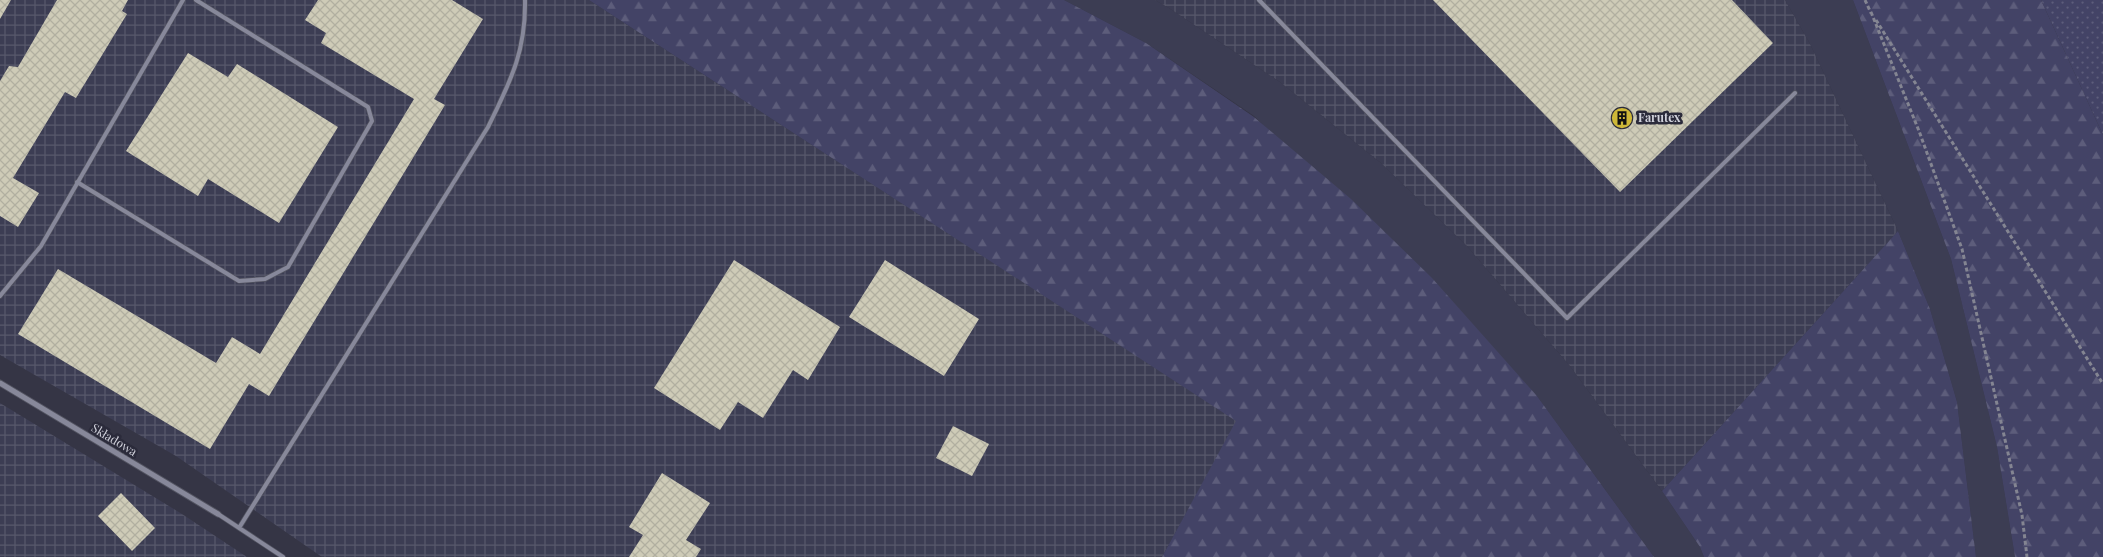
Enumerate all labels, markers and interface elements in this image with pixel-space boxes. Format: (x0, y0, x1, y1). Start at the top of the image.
building icon: Farutex (1610, 106, 1634, 130)
place label: Farutex (1638, 109, 1681, 125)
street label: Składowa (89, 419, 140, 459)

